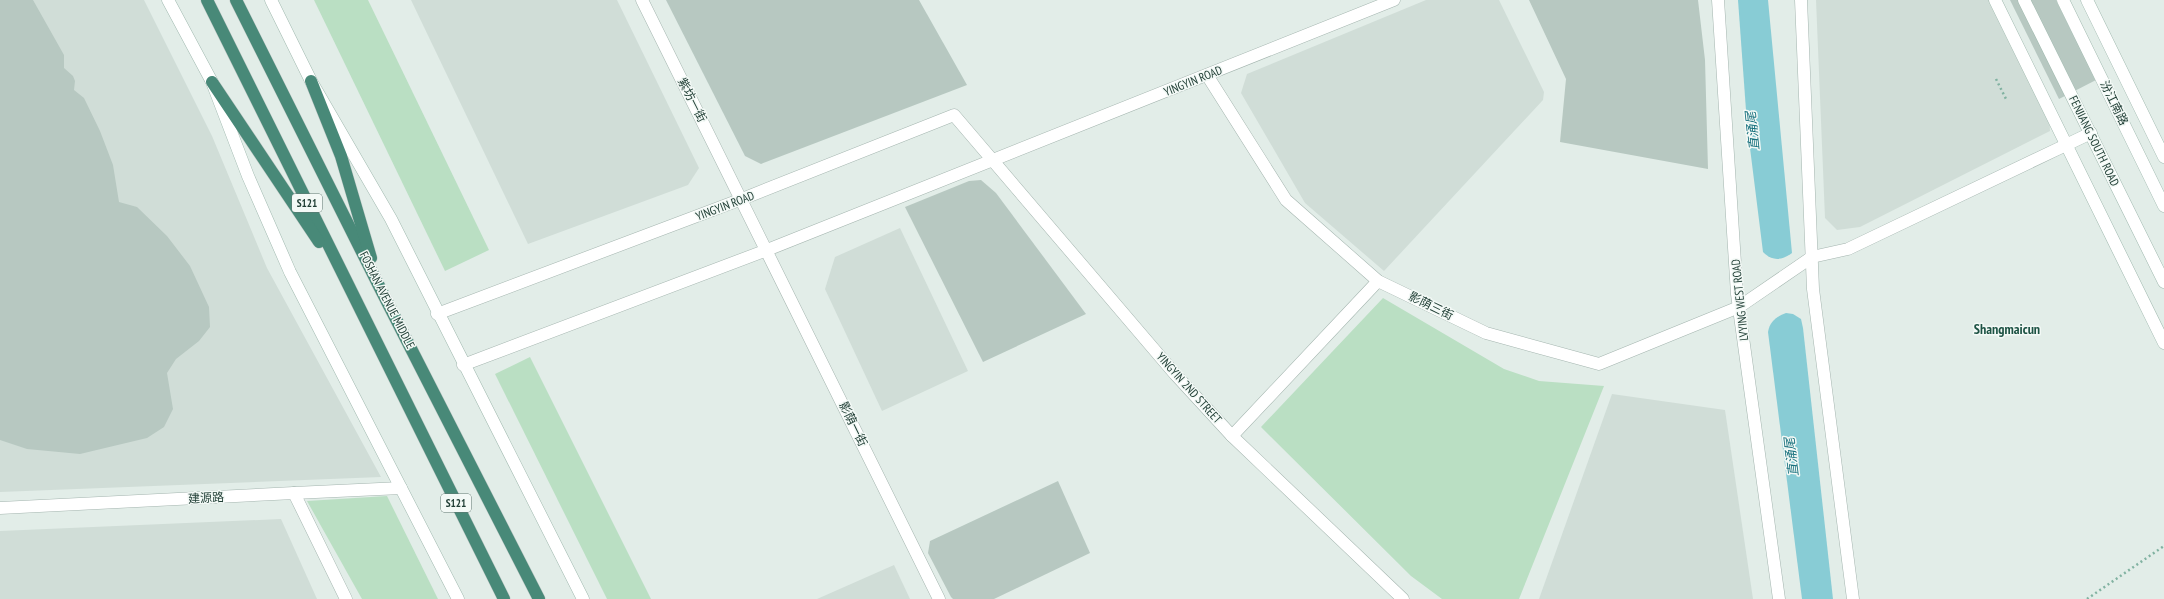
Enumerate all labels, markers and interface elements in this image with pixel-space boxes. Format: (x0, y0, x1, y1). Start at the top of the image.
street label: YINGYIN ROAD (1161, 62, 1224, 99)
street label: 紫坊一街 (675, 75, 710, 125)
street label: 汾江南路 (2097, 78, 2132, 128)
street label: FENJIANG SOUTH ROAD (2066, 93, 2123, 189)
water label: 直涌尾 (1742, 109, 1763, 151)
street label: YINGYIN ROAD (693, 187, 756, 224)
road number: S121 (292, 194, 322, 212)
street label: FOSHAN AVENUE MIDDLE (356, 249, 418, 351)
street label: LVYING WEST ROAD (1728, 259, 1751, 342)
street label: 影荫三街 (1406, 288, 1456, 323)
district label: Shangmaicun (1974, 320, 2040, 338)
street label: YINGYIN 2ND STREET (1154, 349, 1226, 427)
street label: 影荫一街 (836, 399, 871, 449)
water label: 直涌尾 (1780, 435, 1802, 477)
street label: 建源路 (188, 489, 224, 506)
road number: S121 (441, 494, 471, 512)

